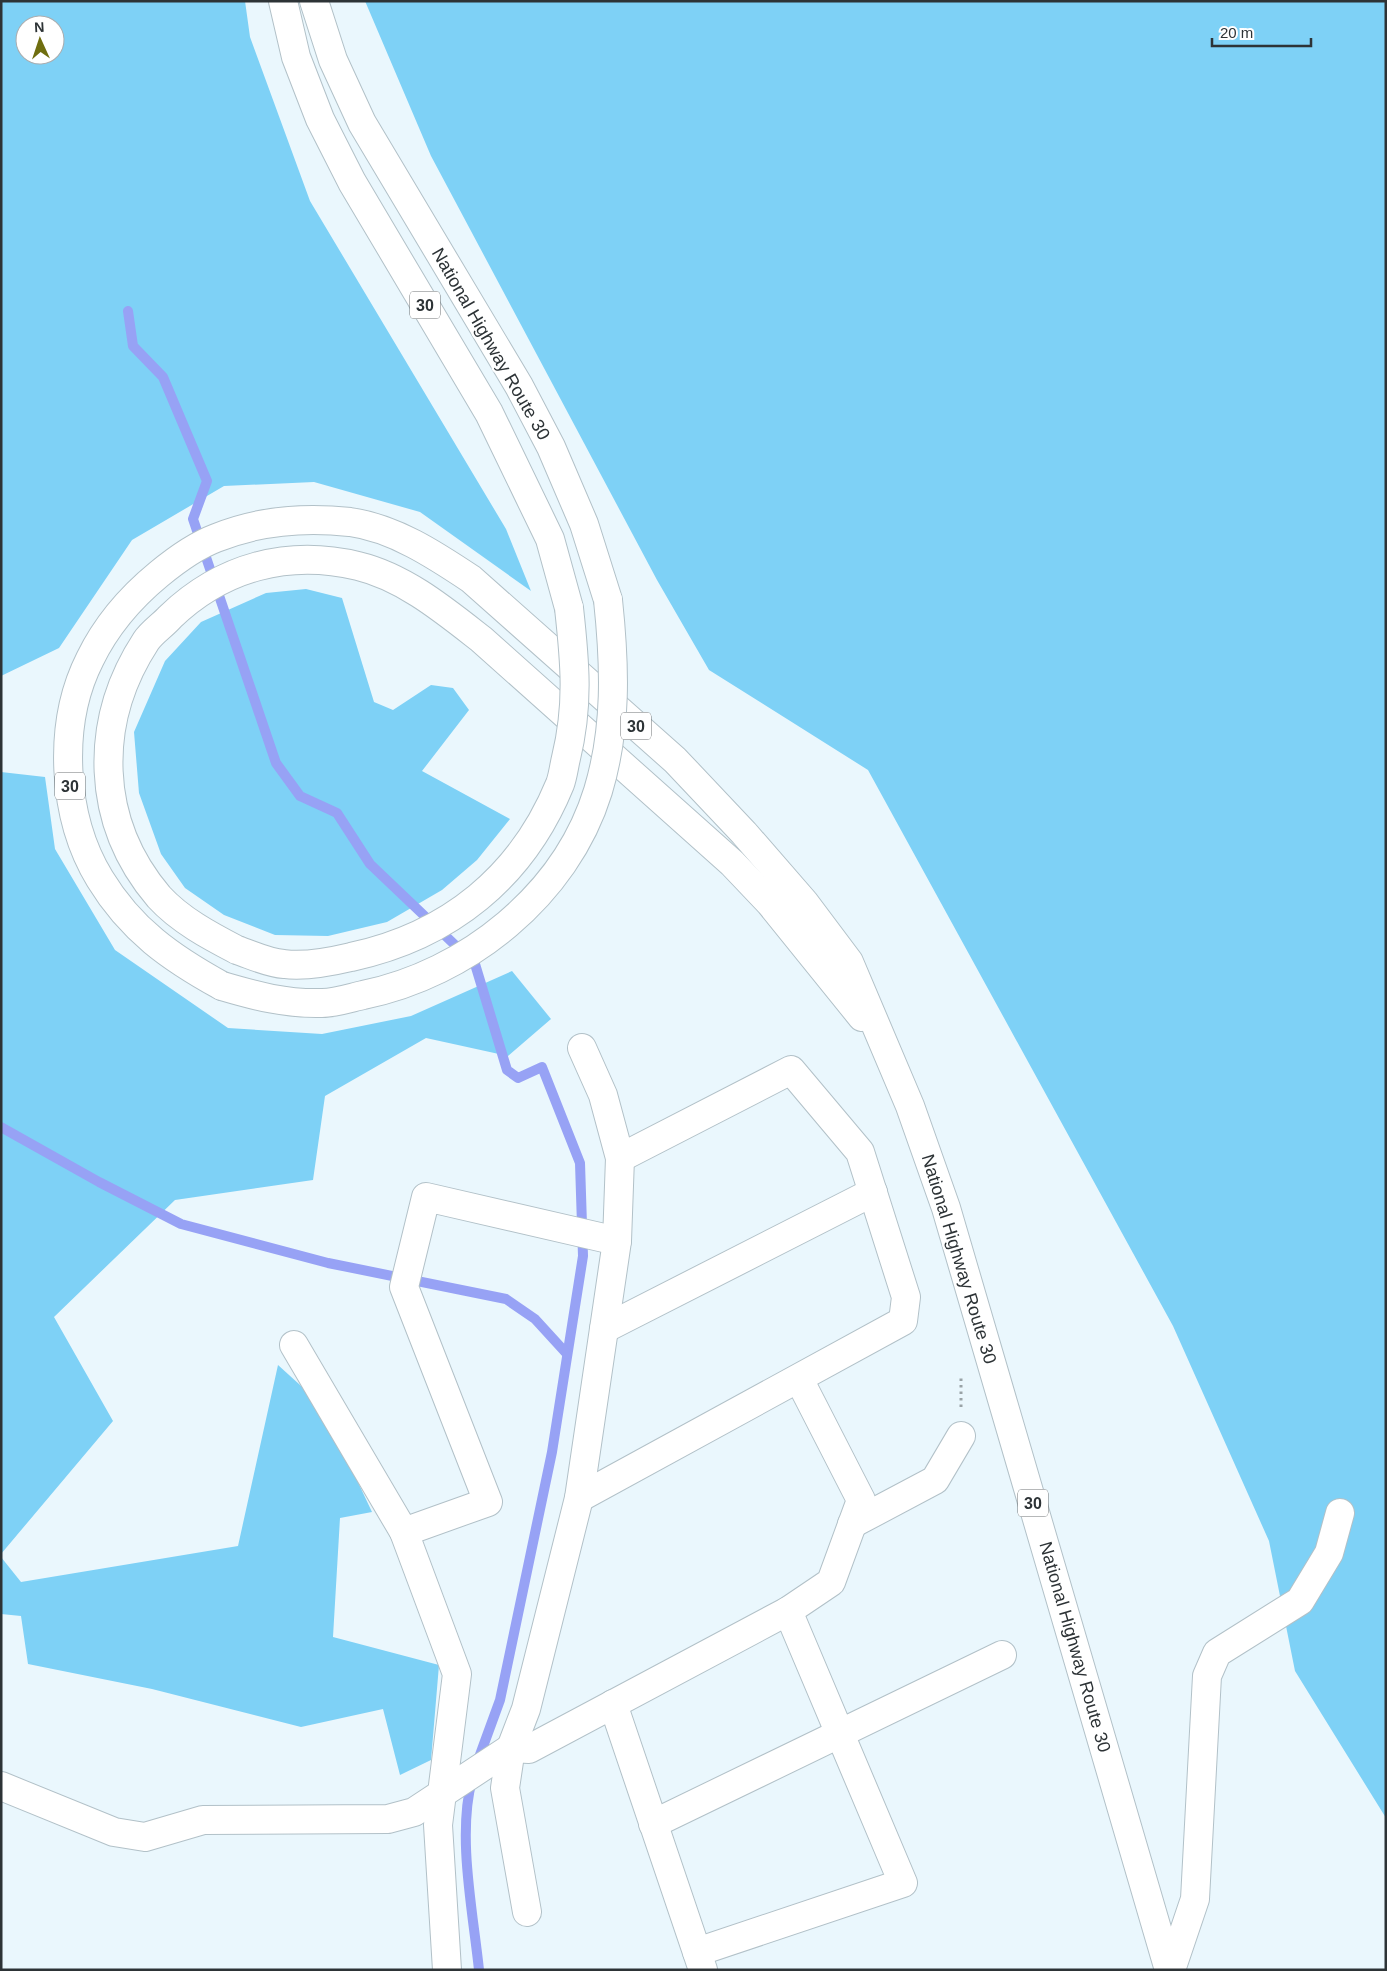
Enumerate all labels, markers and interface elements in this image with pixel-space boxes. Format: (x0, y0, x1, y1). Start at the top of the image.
north arrow (15, 15, 65, 65)
scale bar (1212, 15, 1311, 47)
text: N (34, 19, 45, 35)
text: 20 m (1220, 24, 1253, 41)
street label: National Highway Route 30 (428, 245, 554, 443)
road number: 30 (410, 292, 440, 318)
road number: 30 (621, 712, 651, 739)
road number: 30 (55, 772, 85, 799)
street label: National Highway Route 30 (918, 1152, 1000, 1366)
road number: 30 (1018, 1490, 1048, 1516)
street label: National Highway Route 30 (1035, 1539, 1115, 1755)

